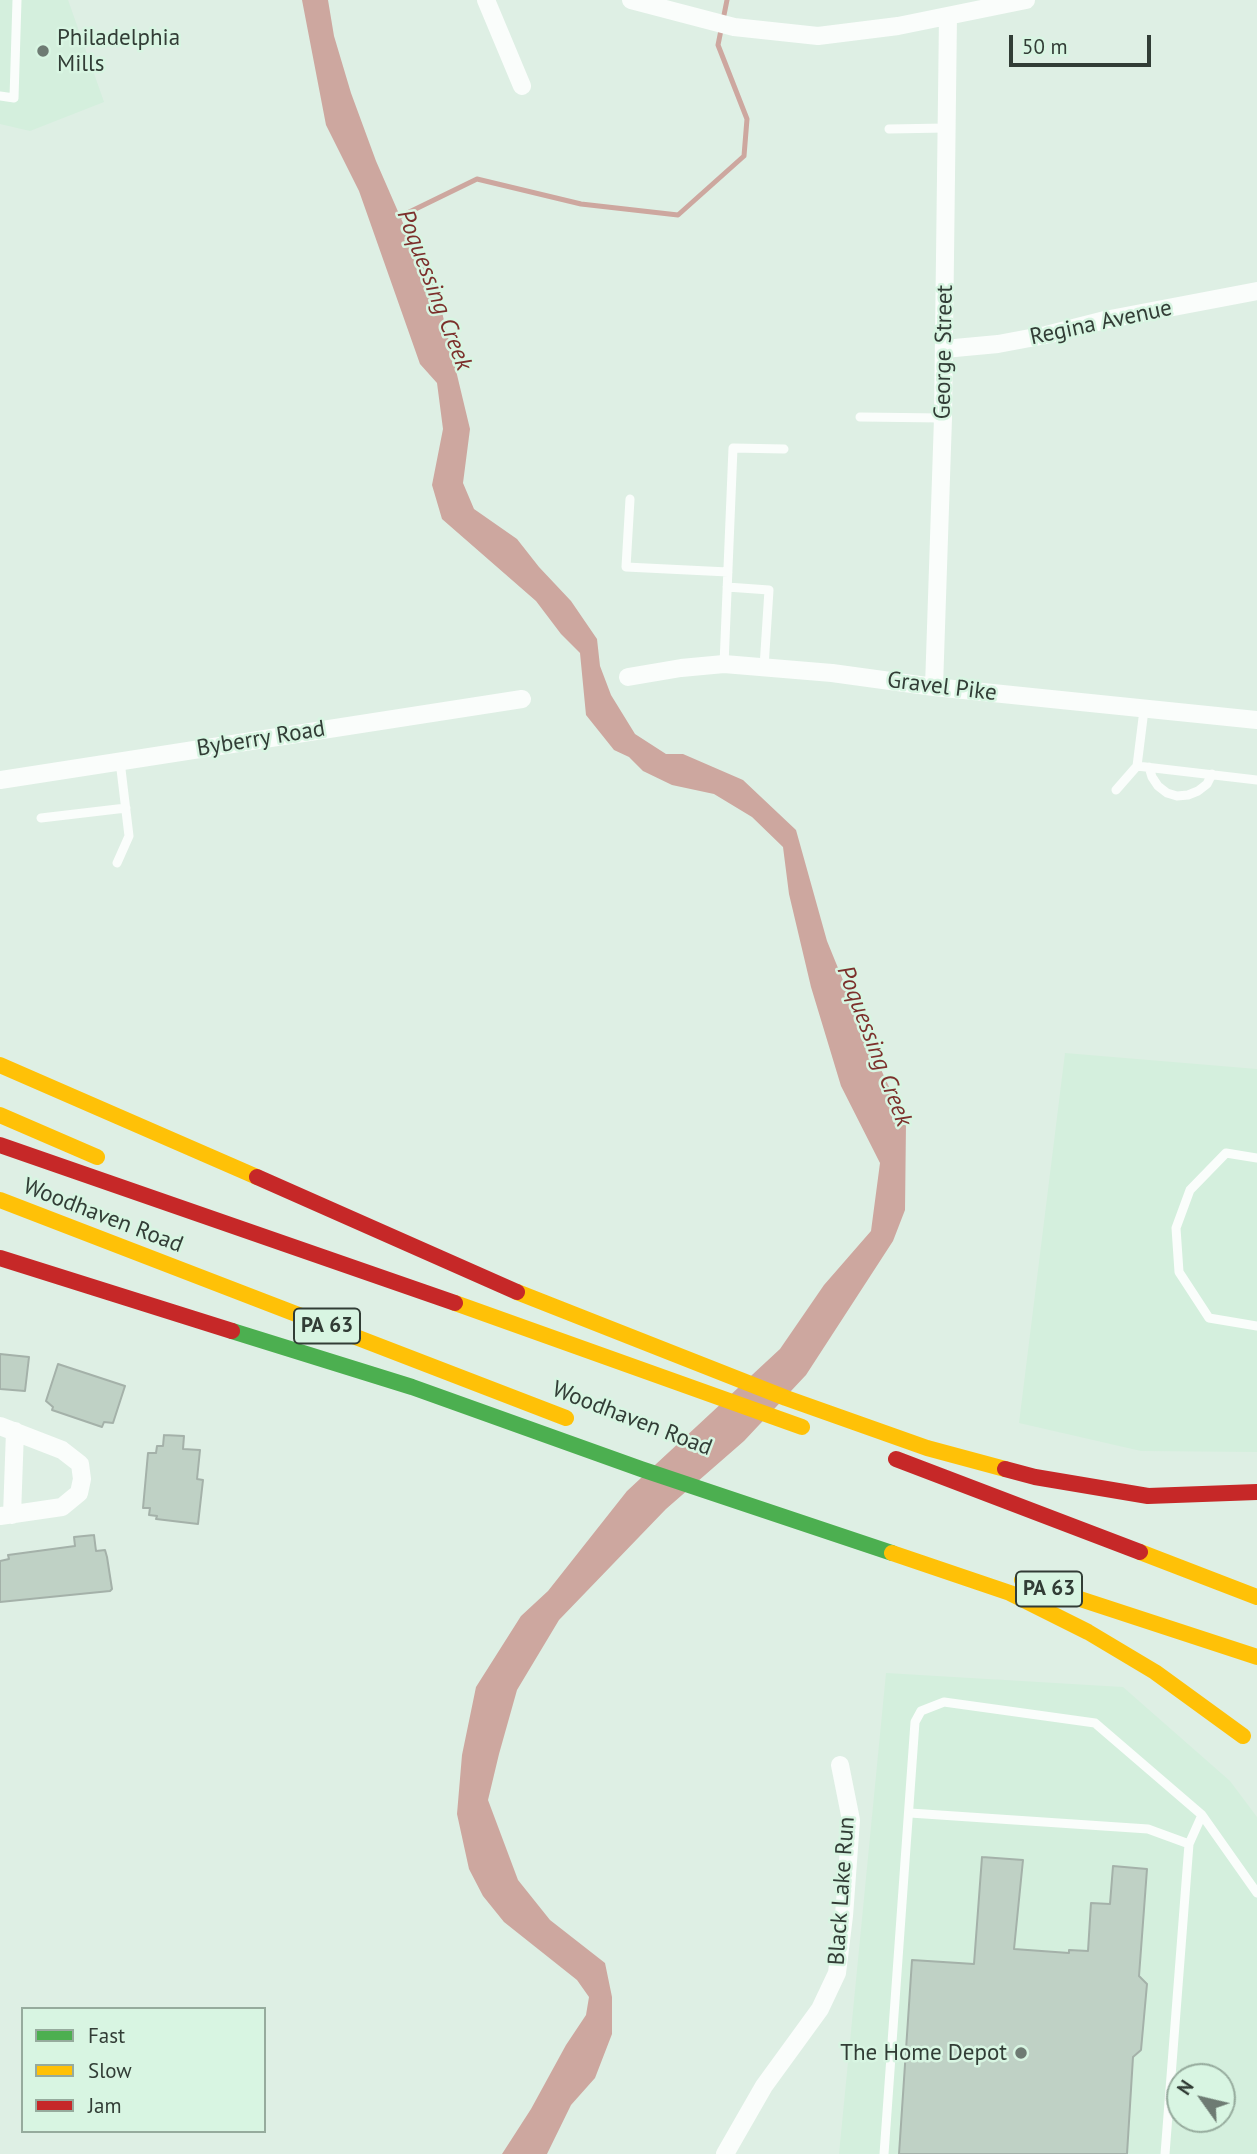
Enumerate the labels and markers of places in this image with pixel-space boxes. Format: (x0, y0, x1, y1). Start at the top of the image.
place label: Philadelphia Mills (57, 24, 180, 78)
marker: Philadelphia Mills (35, 43, 51, 59)
place label: The Home Depot (840, 2039, 1007, 2067)
marker: The Home Depot (1013, 2045, 1029, 2061)

